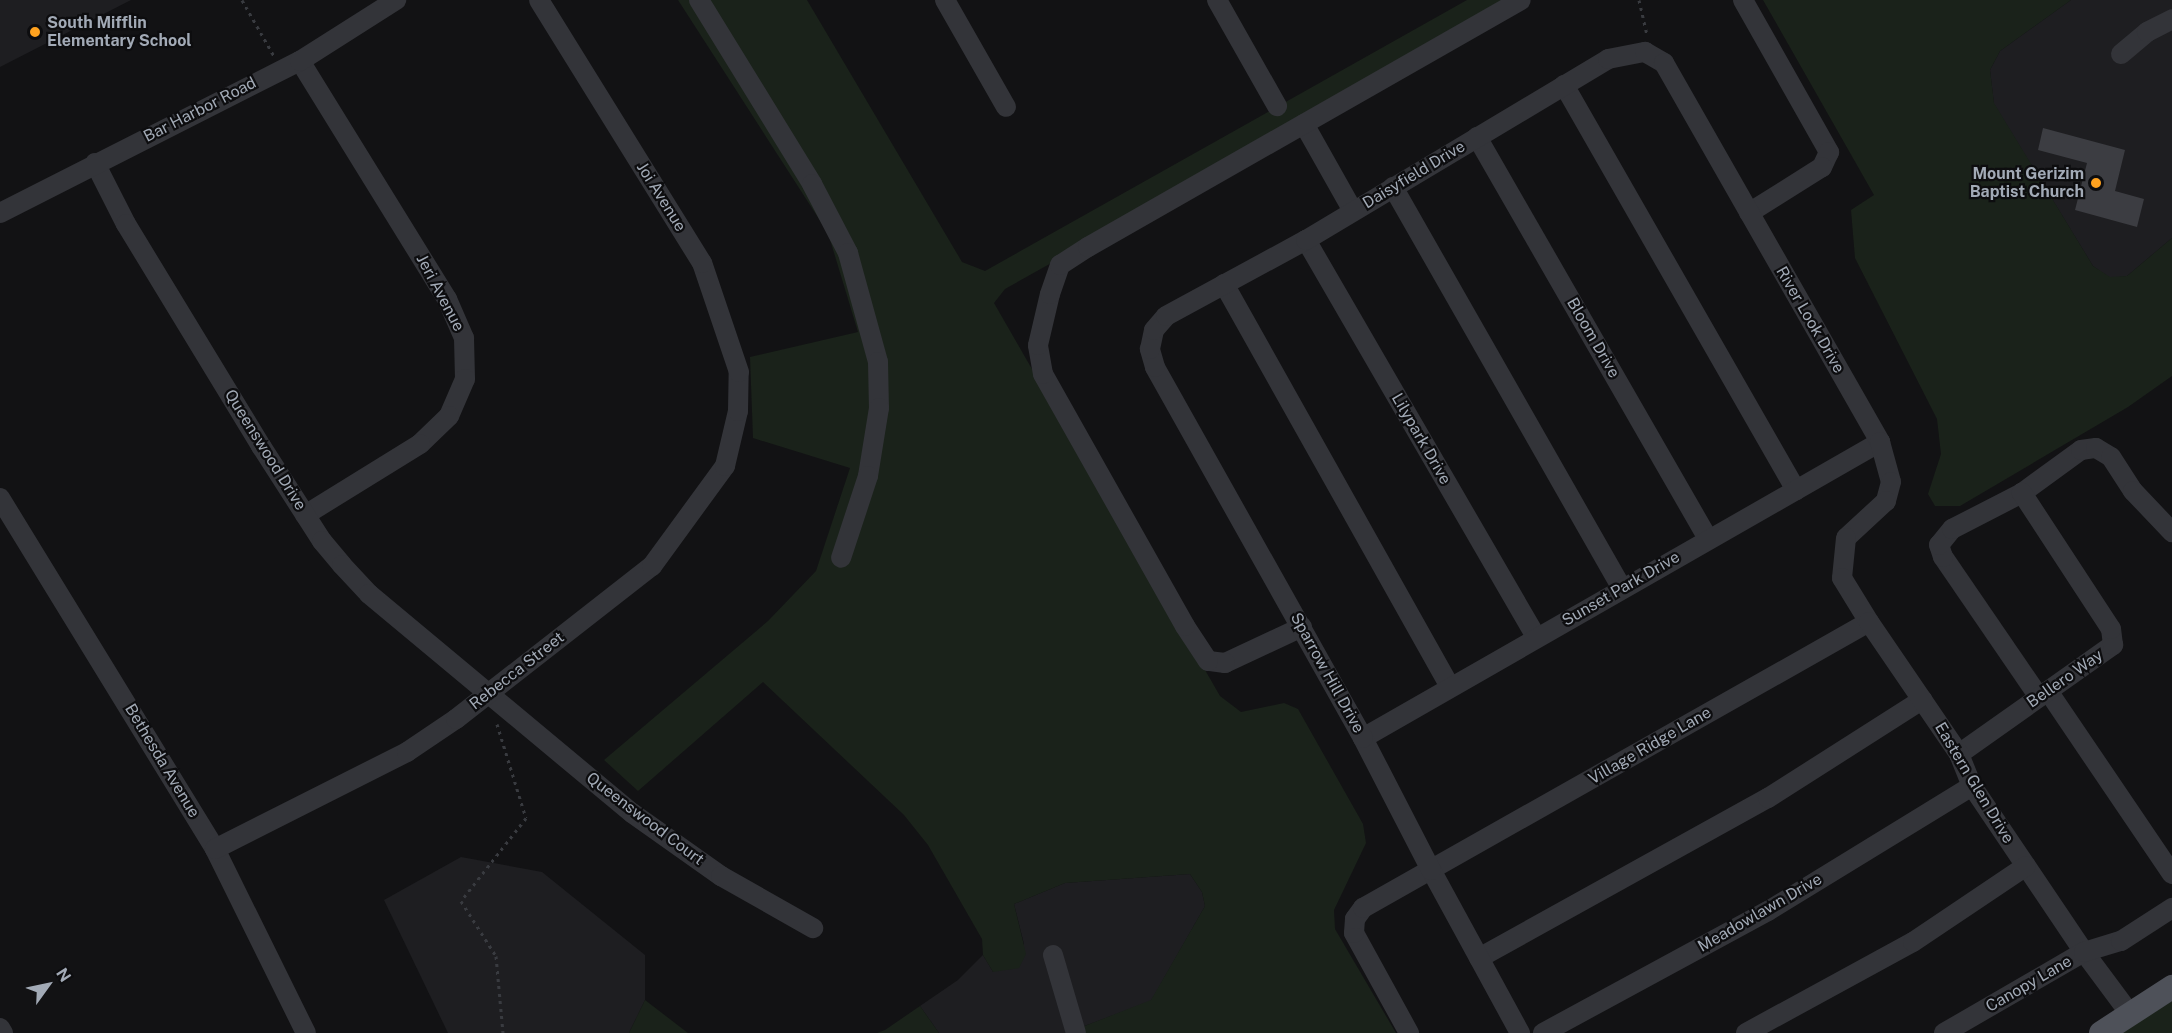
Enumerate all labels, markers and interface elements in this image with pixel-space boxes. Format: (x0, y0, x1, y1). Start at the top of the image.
place label: South Mifflin Elementary School (47, 13, 192, 51)
marker: South Mifflin Elementary School (28, 25, 42, 39)
street label: Bar Harbor Road (141, 73, 259, 147)
street label: Daisyfield Drive (1359, 137, 1469, 213)
street label: Joi Avenue (632, 159, 690, 235)
place label: Mount Gerizim Baptist Church (1970, 164, 2084, 202)
marker: Mount Gerizim Baptist Church (2089, 176, 2103, 190)
street label: Jeri Avenue (412, 251, 468, 335)
street label: River Look Drive (1772, 263, 1848, 377)
street label: Bloom Drive (1562, 295, 1624, 381)
street label: Queenswood Drive (220, 386, 310, 514)
street label: Lilypark Drive (1387, 390, 1455, 488)
street label: Sunset Park Drive (1559, 548, 1683, 630)
street label: Sparrow Hill Drive (1286, 609, 1368, 737)
street label: Rebecca Street (466, 628, 568, 714)
street label: Bellero Way (2023, 646, 2107, 712)
street label: Bethesda Avenue (120, 701, 204, 821)
street label: Village Ridge Lane (1585, 703, 1715, 789)
street label: Eastern Glen Drive (1930, 719, 2018, 847)
street label: Queenswood Court (582, 769, 708, 869)
street label: Meadowlawn Drive (1695, 870, 1825, 956)
street label: Canopy Lane (1983, 952, 2075, 1016)
north arrow (18, 955, 78, 1015)
text: N (52, 964, 75, 985)

